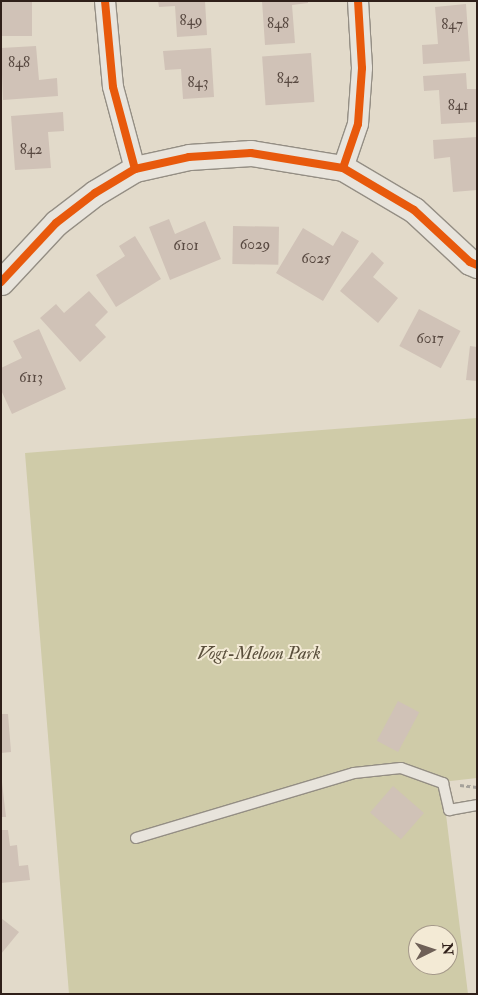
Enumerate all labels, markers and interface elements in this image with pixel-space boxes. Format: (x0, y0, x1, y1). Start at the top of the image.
house number: 849 (180, 12, 202, 30)
house number: 848 (267, 15, 289, 33)
house number: 847 (441, 16, 463, 34)
house number: 848 (8, 54, 30, 72)
house number: 842 (277, 70, 299, 88)
house number: 843 (188, 74, 208, 92)
house number: 841 (448, 97, 468, 115)
house number: 842 (20, 141, 42, 159)
house number: 6029 (240, 236, 270, 254)
house number: 6101 (173, 237, 199, 255)
house number: 6025 (301, 250, 331, 268)
house number: 6017 (416, 330, 444, 348)
house number: 6113 (19, 369, 43, 387)
park label: Vogt-Meloon Park (197, 643, 321, 665)
north arrow (408, 925, 458, 975)
text: N (439, 942, 456, 956)

